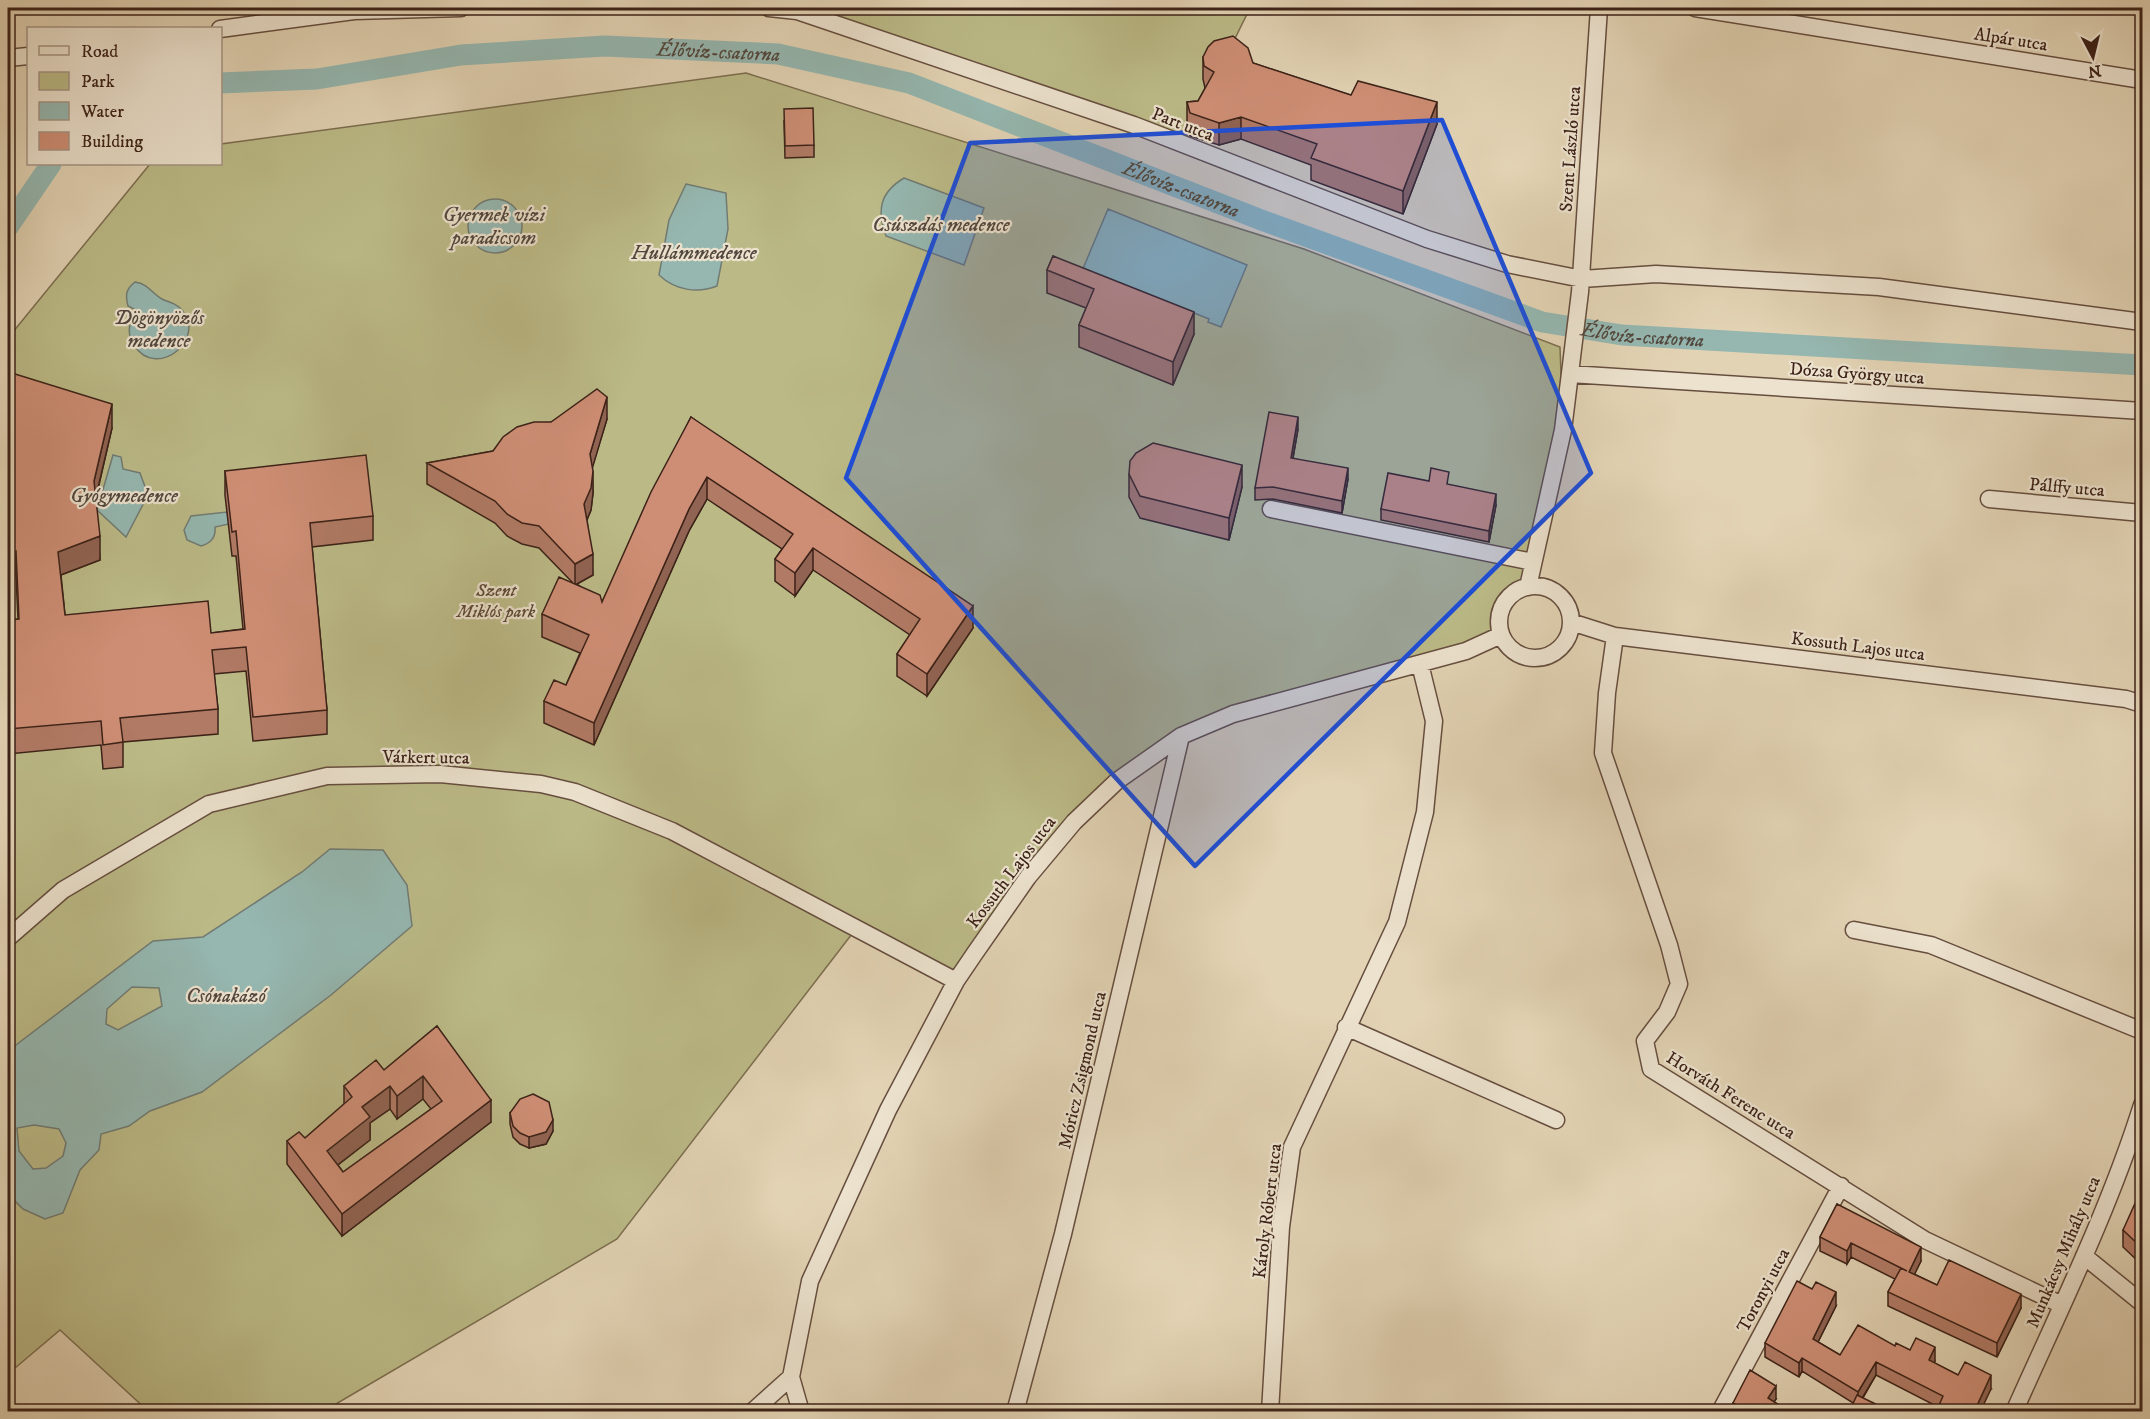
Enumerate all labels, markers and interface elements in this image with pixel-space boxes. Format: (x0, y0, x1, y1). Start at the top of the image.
street label: Alpár utca (1973, 23, 2049, 57)
legend (27, 27, 222, 165)
north arrow (2063, 27, 2123, 87)
water label: Élővíz-csatorna (655, 37, 781, 68)
text: Road (81, 41, 118, 63)
text: N (2087, 60, 2102, 82)
text: Park (81, 71, 115, 93)
street label: Szent László utca (1556, 85, 1586, 213)
text: Water (80, 101, 124, 123)
street label: Part utca (1149, 103, 1217, 147)
text: Building (81, 131, 143, 153)
water label: Élővíz-csatorna (1118, 156, 1243, 224)
water label: Gyermek vízi paradicsom (443, 203, 547, 251)
water label: Csúszdás medence (872, 213, 1011, 238)
water label: Hullámmedence (630, 241, 758, 266)
water label: Dögönyözős medence (114, 306, 205, 354)
water label: Élővíz-csatorna (1578, 317, 1705, 354)
street label: Dózsa György utca (1789, 358, 1925, 390)
street label: Pálffy utca (2028, 474, 2106, 502)
water label: Gyógymedence (70, 484, 179, 509)
park label: Szent Miklós park (455, 580, 536, 623)
street label: Kossuth Lajos utca (1790, 628, 1926, 666)
street label: Várkert utca (381, 746, 470, 770)
street label: Kossuth Lajos utca (963, 812, 1061, 933)
water label: Csónakázó (186, 984, 269, 1009)
street label: Móricz Zsigmond utca (1054, 989, 1112, 1151)
street label: Horváth Ferenc utca (1662, 1047, 1799, 1145)
street label: Károly Róbert utca (1249, 1142, 1287, 1280)
street label: Munkácsy Mihály utca (2022, 1173, 2106, 1332)
street label: Toronyi utca (1733, 1244, 1795, 1336)

